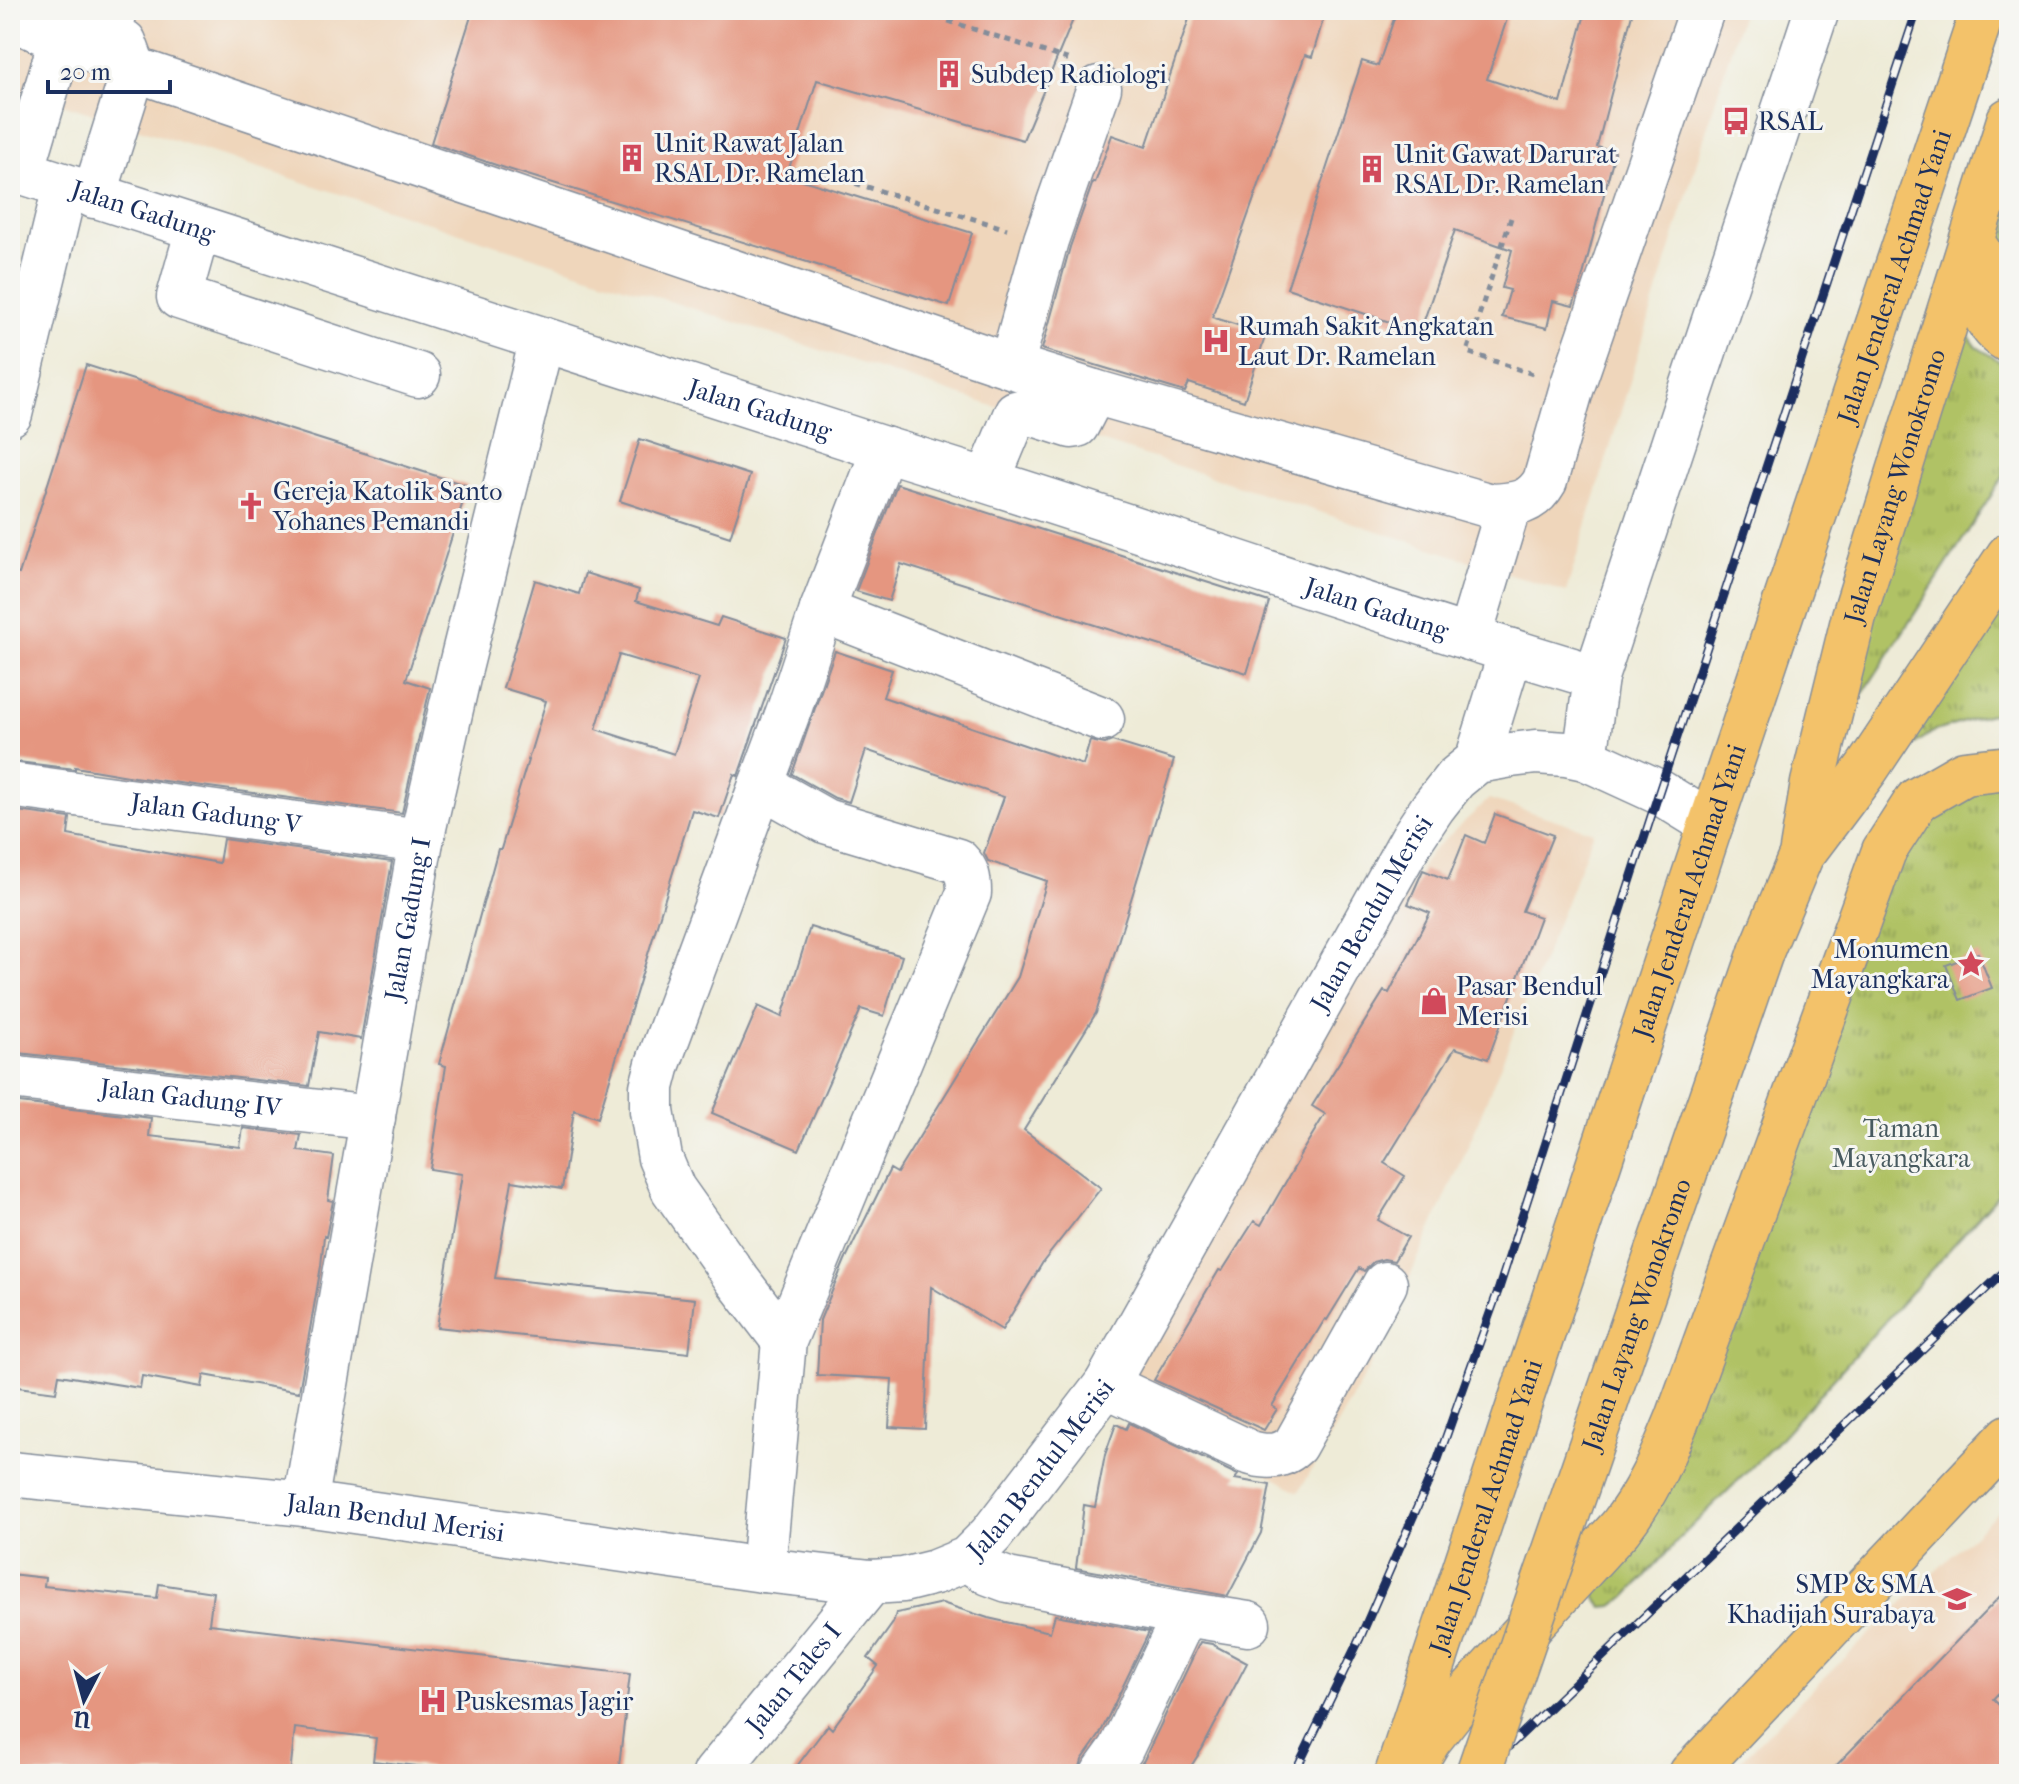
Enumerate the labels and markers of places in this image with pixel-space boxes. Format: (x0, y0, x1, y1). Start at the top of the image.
building icon: Subdep Radiologi (934, 59, 964, 89)
place label: Subdep Radiologi (971, 59, 1167, 90)
bus stop icon: RSAL (1721, 106, 1751, 136)
place label: RSAL (1758, 106, 1823, 137)
place label: Unit Rawat Jalan RSAL Dr. Ramelan (654, 128, 865, 189)
place label: Unit Gawat Darurat RSAL Dr. Ramelan (1394, 139, 1618, 200)
building icon: Unit Rawat Jalan RSAL Dr. Ramelan (617, 143, 647, 173)
building icon: Unit Gawat Darurat RSAL Dr. Ramelan (1357, 154, 1387, 184)
place label: Rumah Sakit Angkatan Laut Dr. Ramelan (1238, 311, 1494, 372)
hospital icon: Rumah Sakit Angkatan Laut Dr. Ramelan (1201, 326, 1231, 356)
place label: Gereja Katolik Santo Yohanes Pemandi (272, 476, 502, 537)
church icon: Gereja Katolik Santo Yohanes Pemandi (236, 491, 266, 521)
place label: Monumen Mayangkara (1811, 934, 1950, 995)
place icon: Monumen Mayangkara (1956, 949, 1986, 979)
place label: Pasar Bendul Merisi (1456, 971, 1602, 1032)
shop icon: Pasar Bendul Merisi (1419, 986, 1449, 1016)
place label: SMP & SMA Khadijah Surabaya (1727, 1569, 1936, 1630)
school or university icon: SMP & SMA Khadijah Surabaya (1942, 1584, 1972, 1614)
hospital icon: Puskesmas Jagir (418, 1686, 448, 1716)
place label: Puskesmas Jagir (455, 1686, 633, 1717)

